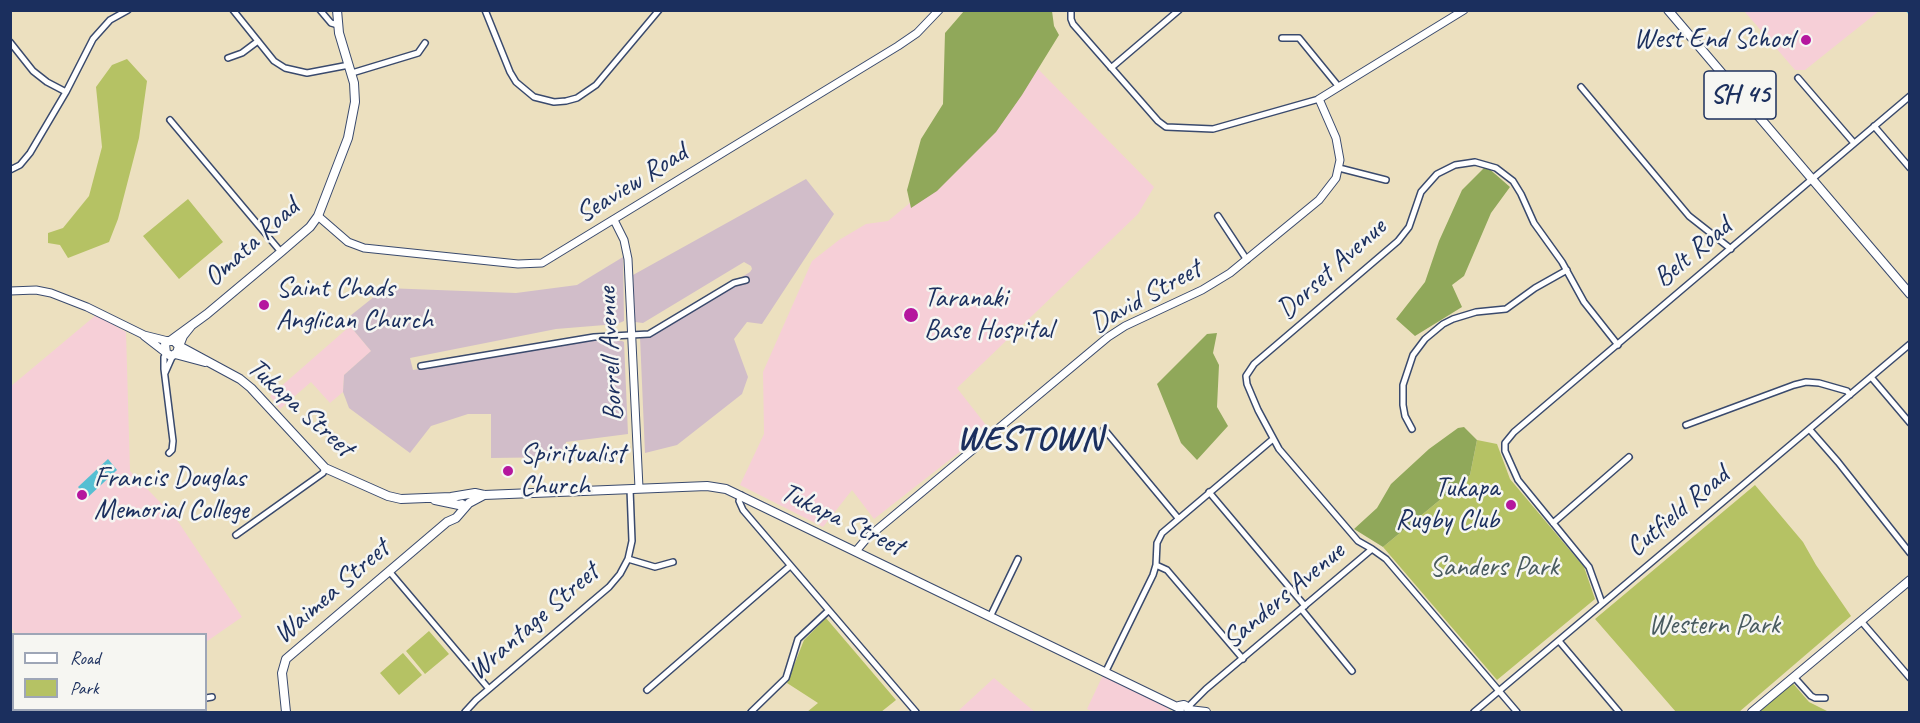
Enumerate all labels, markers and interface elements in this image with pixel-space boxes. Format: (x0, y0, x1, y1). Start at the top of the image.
place label: West End School (1633, 23, 1794, 57)
marker: West End School (1799, 33, 1813, 47)
road number: SH 45 (1704, 71, 1776, 119)
street label: Seaview Road (570, 137, 694, 231)
street label: Omata Road (197, 192, 307, 294)
street label: Dorset Avenue (1270, 211, 1394, 327)
street label: Belt Road (1647, 211, 1739, 295)
street label: David Street (1085, 253, 1207, 341)
place label: Saint Chads Anglican Church (276, 272, 433, 338)
place label: Taranaki Base Hospital (924, 282, 1053, 348)
street label: Borrell Avenue (591, 286, 631, 422)
marker: Saint Chads Anglican Church (257, 298, 271, 312)
marker: Taranaki Base Hospital (902, 306, 920, 324)
street label: Tukapa Street (240, 351, 360, 465)
district label: WESTOWN (957, 420, 1103, 460)
place label: Spiritualist Church (520, 438, 625, 504)
street label: Cutfield Road (1620, 459, 1736, 565)
place label: Francis Douglas Memorial College (94, 462, 249, 528)
marker: Spiritualist Church (501, 464, 515, 478)
place label: Tukapa Rugby Club (1395, 472, 1499, 538)
street label: Tukapa Street (775, 476, 909, 564)
marker: Francis Douglas Memorial College (75, 488, 89, 502)
marker: Tukapa Rugby Club (1504, 498, 1518, 512)
street label: Waimea Street (267, 533, 397, 651)
street label: Sanders Avenue (1216, 535, 1352, 657)
park label: Sanders Park (1429, 551, 1559, 585)
street label: Wrantage Street (462, 556, 606, 688)
park label: Western Park (1648, 609, 1780, 643)
legend (12, 633, 207, 711)
text: Road (70, 647, 100, 669)
text: Park (70, 677, 99, 699)

